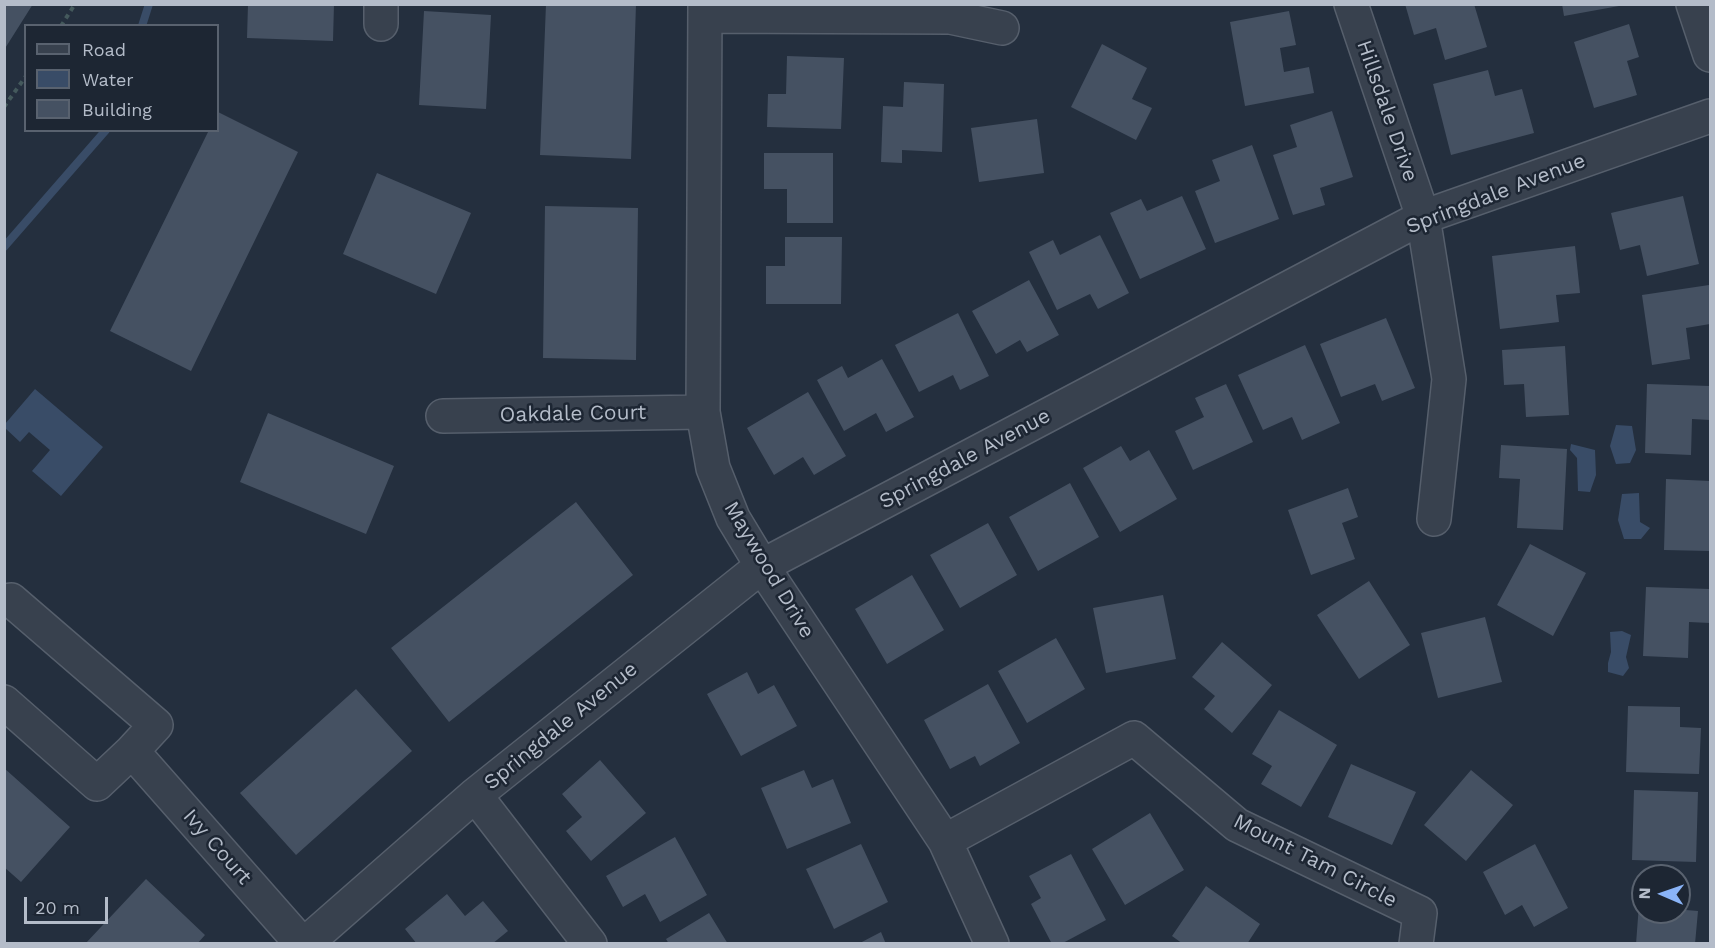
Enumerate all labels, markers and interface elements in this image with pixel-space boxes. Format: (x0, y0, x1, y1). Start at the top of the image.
legend (24, 24, 219, 132)
street label: Hillsdale Drive (1351, 37, 1423, 185)
text: Road (82, 39, 126, 60)
text: Water (82, 69, 134, 90)
text: Building (82, 99, 152, 120)
street label: Springdale Avenue (1403, 148, 1589, 240)
street label: Oakdale Court (500, 400, 646, 428)
street label: Springdale Avenue (875, 403, 1055, 515)
street label: Maywood Drive (718, 497, 820, 643)
street label: Springdale Avenue (479, 656, 643, 796)
street label: Ivy Court (177, 804, 257, 890)
street label: Mount Tam Circle (1229, 809, 1401, 913)
north arrow (1631, 864, 1691, 924)
scale bar (27, 885, 111, 923)
text: N (1635, 887, 1654, 900)
text: 20 m (35, 897, 80, 918)

